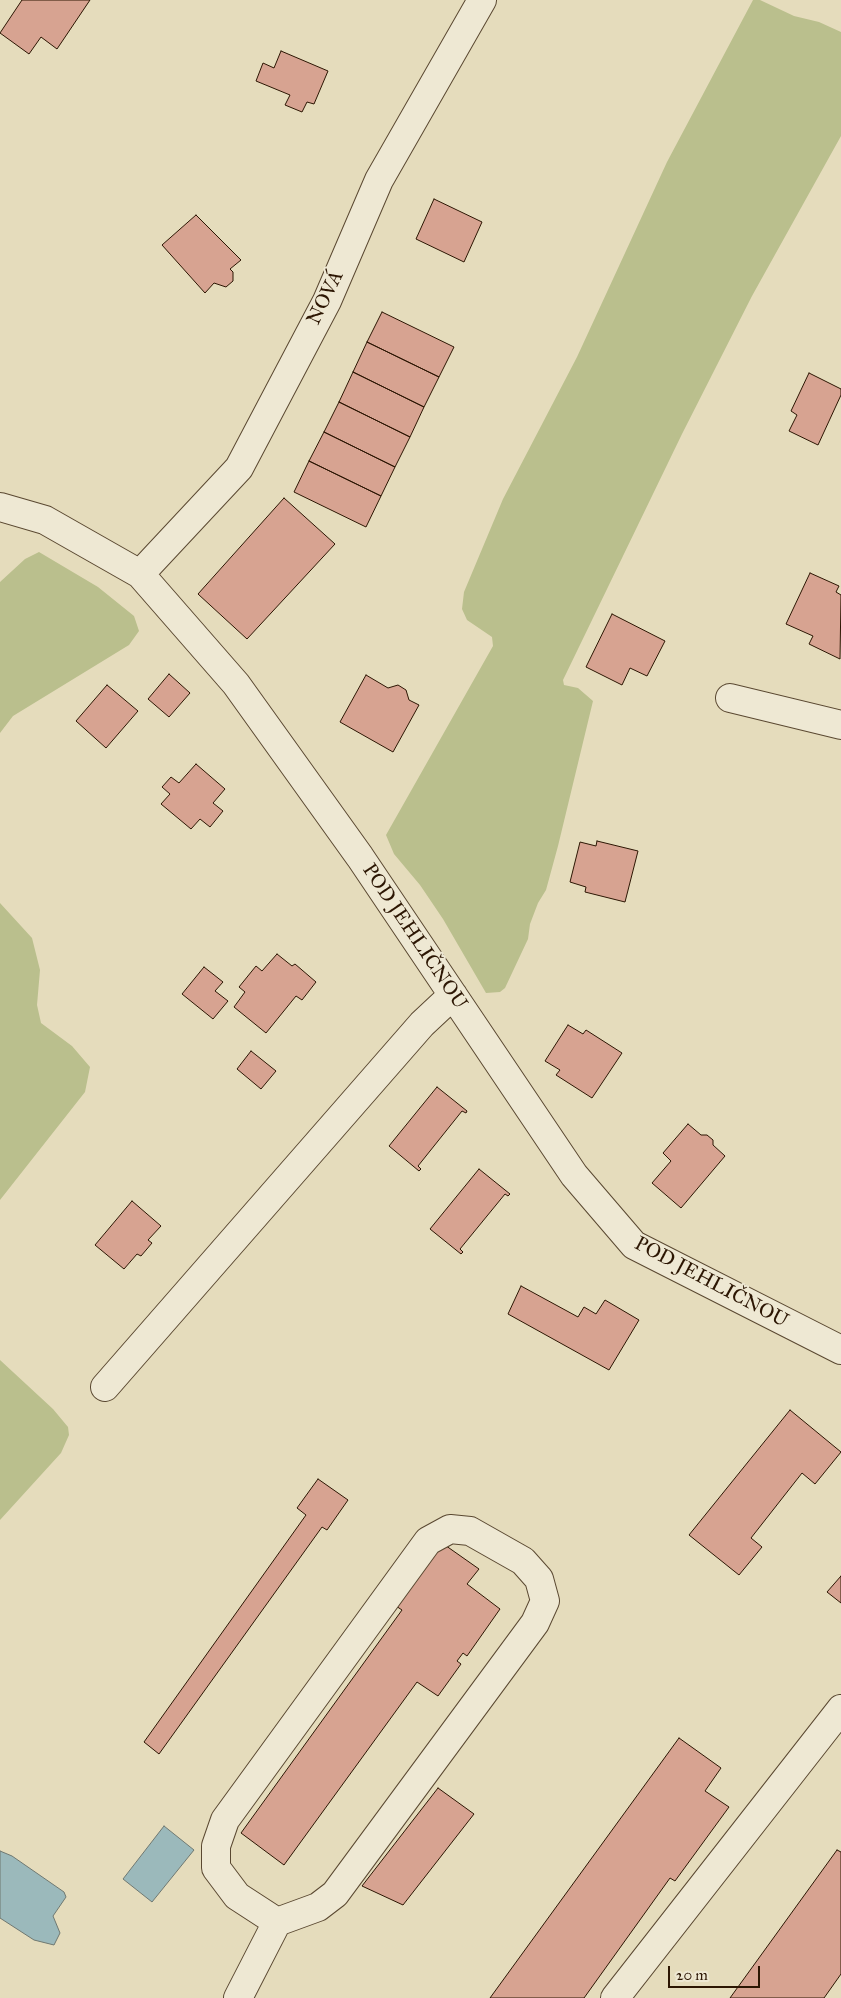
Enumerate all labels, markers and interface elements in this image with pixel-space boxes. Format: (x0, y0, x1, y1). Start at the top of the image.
street label: NOVÁ (303, 267, 349, 329)
street label: POD JEHLIČNOU (356, 860, 472, 1014)
street label: POD JEHLIČNOU (630, 1232, 792, 1334)
scale bar (671, 1956, 764, 1988)
text: 20 m (676, 1966, 708, 1984)

